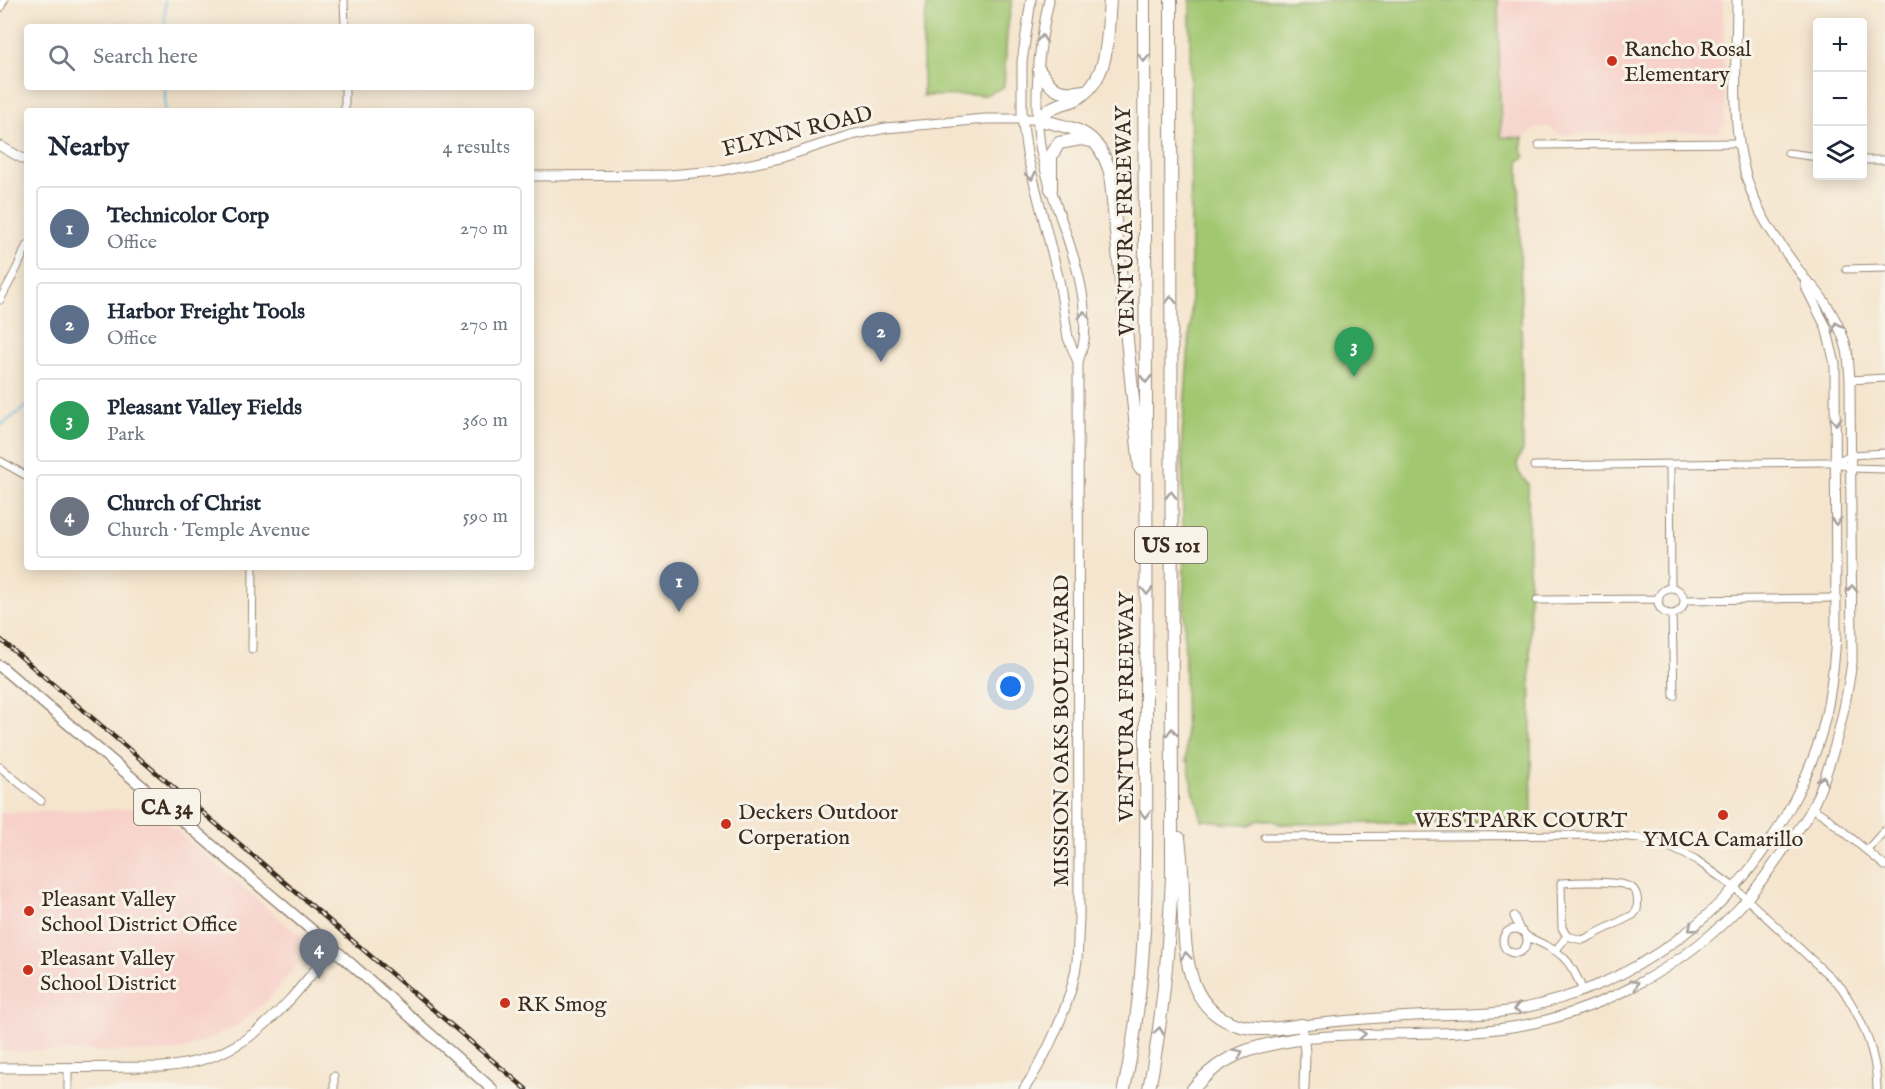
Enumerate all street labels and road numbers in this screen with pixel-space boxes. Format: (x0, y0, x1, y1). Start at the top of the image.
street label: FLYNN ROAD (720, 100, 875, 164)
street label: VENTURA FREEWAY (1110, 105, 1142, 337)
road number: US 101 (1135, 527, 1207, 563)
street label: MISSION OAKS BOULEVARD (1048, 575, 1076, 887)
street label: VENTURA FREEWAY (1113, 591, 1141, 823)
road number: CA 34 (134, 789, 200, 825)
street label: WESTPARK COURT (1415, 807, 1627, 835)

